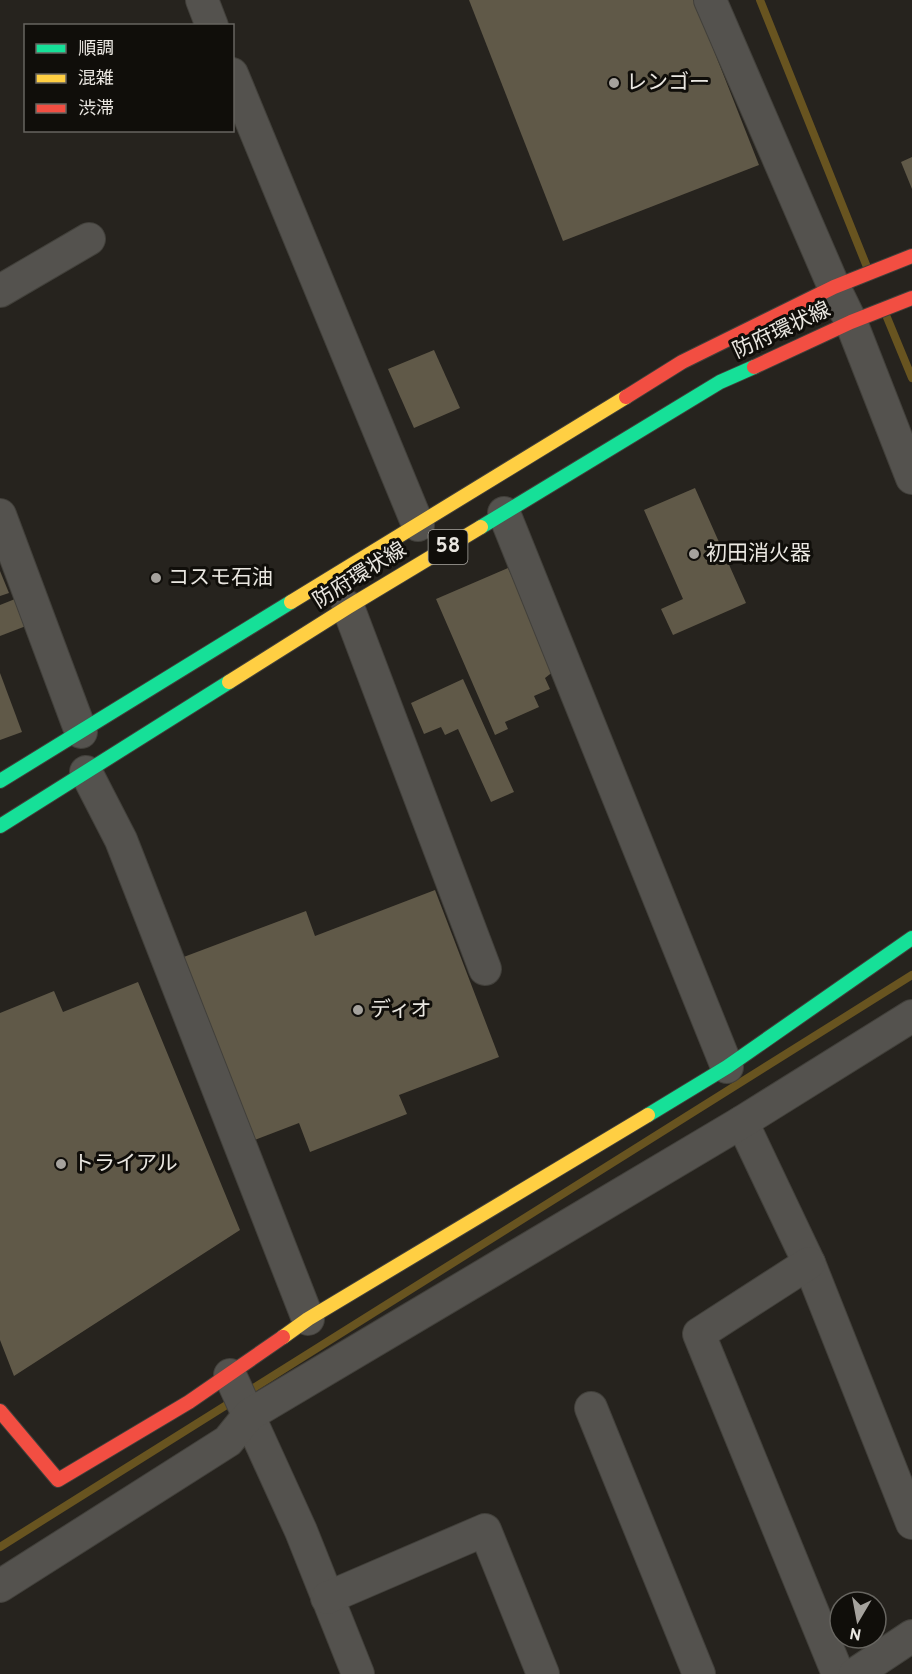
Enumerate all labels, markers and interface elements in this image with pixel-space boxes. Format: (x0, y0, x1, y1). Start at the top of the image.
legend (24, 24, 234, 132)
text: 順調 (78, 38, 114, 61)
text: 混雑 (78, 68, 114, 91)
place label: レンゴー (626, 70, 710, 97)
marker: レンゴー (607, 76, 621, 90)
text: 渋滞 (78, 98, 114, 121)
street label: 防府環状線 (729, 297, 835, 365)
road number: 58 (428, 530, 468, 564)
street label: 防府環状線 (308, 537, 412, 615)
place label: 初田消火器 (706, 541, 811, 568)
marker: 初田消火器 (687, 547, 701, 561)
place label: コスモ石油 (168, 565, 273, 592)
marker: コスモ石油 (149, 571, 163, 585)
place label: ディオ (370, 997, 432, 1024)
marker: ディオ (351, 1003, 365, 1017)
place label: トライアル (73, 1151, 178, 1178)
marker: トライアル (54, 1157, 68, 1171)
north arrow (828, 1590, 888, 1650)
text: N (848, 1622, 863, 1644)

